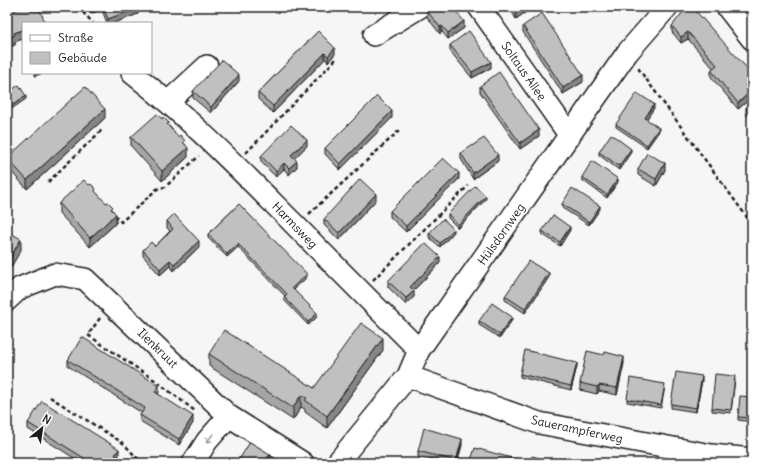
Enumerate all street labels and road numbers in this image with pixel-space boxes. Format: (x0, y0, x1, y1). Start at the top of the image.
street label: Soltaus Allee (498, 39, 550, 103)
street label: Harmsweg (269, 199, 321, 251)
street label: Hülsdornweg (474, 200, 528, 268)
street label: Ilenkruut (135, 325, 181, 371)
street label: Sauerampferweg (530, 412, 624, 446)

